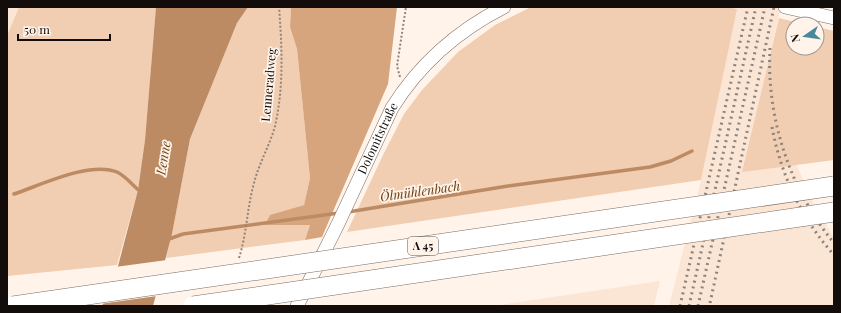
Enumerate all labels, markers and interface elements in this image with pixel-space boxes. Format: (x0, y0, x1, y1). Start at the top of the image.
scale bar (18, 16, 110, 42)
north arrow (785, 16, 825, 56)
text: 50 m (24, 21, 50, 37)
text: N (787, 33, 803, 44)
street label: Lenneradweg (257, 47, 279, 122)
street label: Dolomitstraße (353, 99, 401, 177)
water label: Lenne (151, 139, 174, 177)
water label: Ölmühlenbach (379, 176, 461, 205)
road number: A 45 (408, 237, 438, 255)

